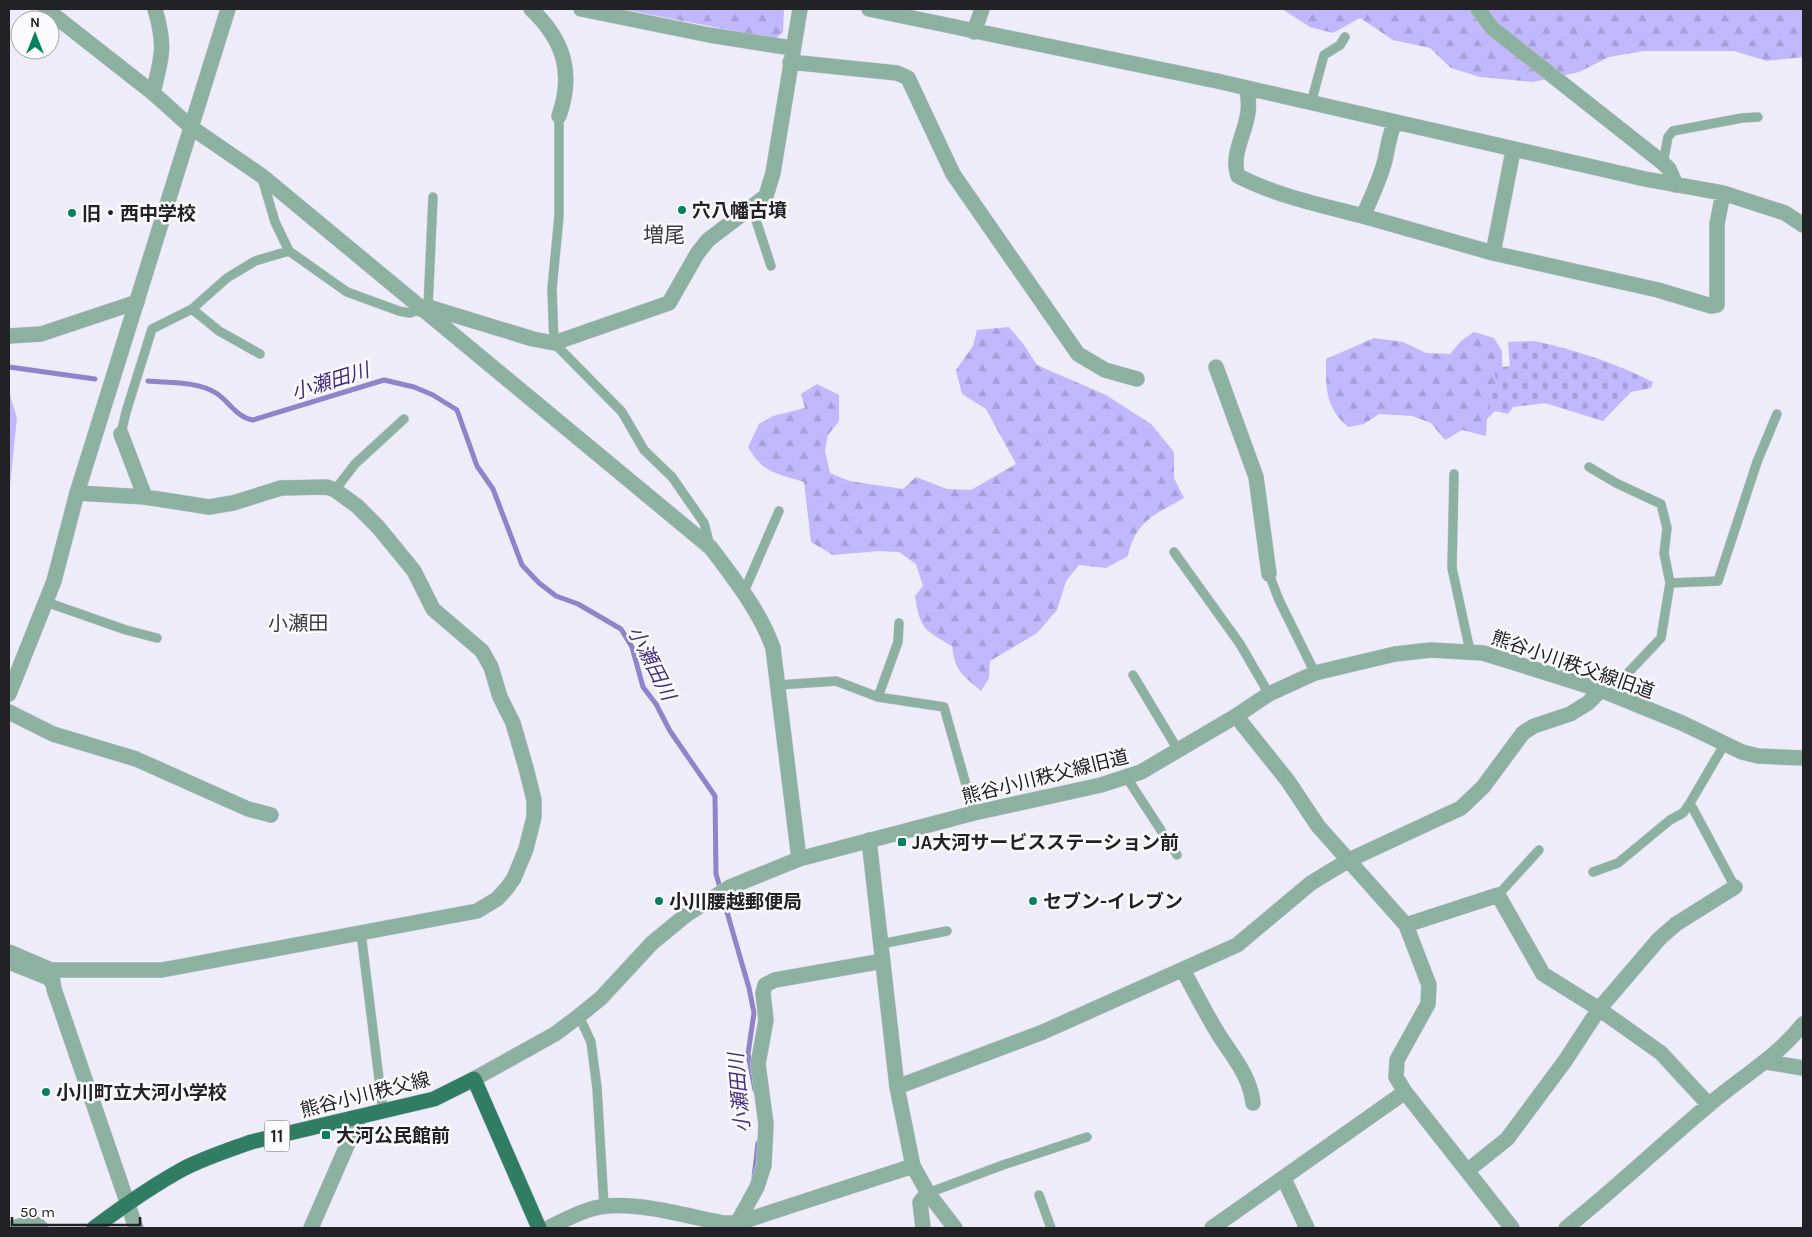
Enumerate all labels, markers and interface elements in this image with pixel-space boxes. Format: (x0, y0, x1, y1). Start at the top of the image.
north arrow (10, 10, 60, 60)
text: N (30, 14, 40, 31)
place label: 穴八幡古墳 (692, 200, 787, 222)
place label: 旧・西中学校 (82, 203, 196, 225)
marker: 穴八幡古墳 (676, 204, 688, 216)
marker: 旧・西中学校 (66, 207, 78, 219)
district label: 増尾 (643, 223, 685, 247)
water label: 小瀬田川 (289, 358, 374, 404)
district label: 小瀬田 (268, 612, 328, 635)
water label: 小瀬田川 (623, 622, 681, 706)
street label: 熊谷小川秩父線旧道 (1488, 627, 1657, 703)
street label: 熊谷小川秩父線旧道 (960, 746, 1131, 808)
place label: JA大河サービスステーション前 (912, 832, 1179, 854)
marker: JA大河サービスステーション前 (896, 836, 908, 848)
place label: 小川腰越郵便局 (669, 891, 802, 913)
place label: セブン-イレブン (1043, 891, 1183, 913)
marker: 小川腰越郵便局 (653, 895, 665, 907)
marker: セブン-イレブン (1027, 895, 1039, 907)
water label: 小瀬田川 (724, 1050, 754, 1134)
street label: 熊谷小川秩父線 (298, 1068, 432, 1122)
place label: 小川町立大河小学校 (56, 1082, 227, 1104)
marker: 小川町立大河小学校 (40, 1086, 52, 1098)
road number: 11 (264, 1120, 290, 1152)
place label: 大河公民館前 (336, 1125, 450, 1147)
marker: 大河公民館前 (320, 1129, 332, 1141)
scale bar (12, 1194, 140, 1226)
text: 50 m (20, 1203, 55, 1221)

